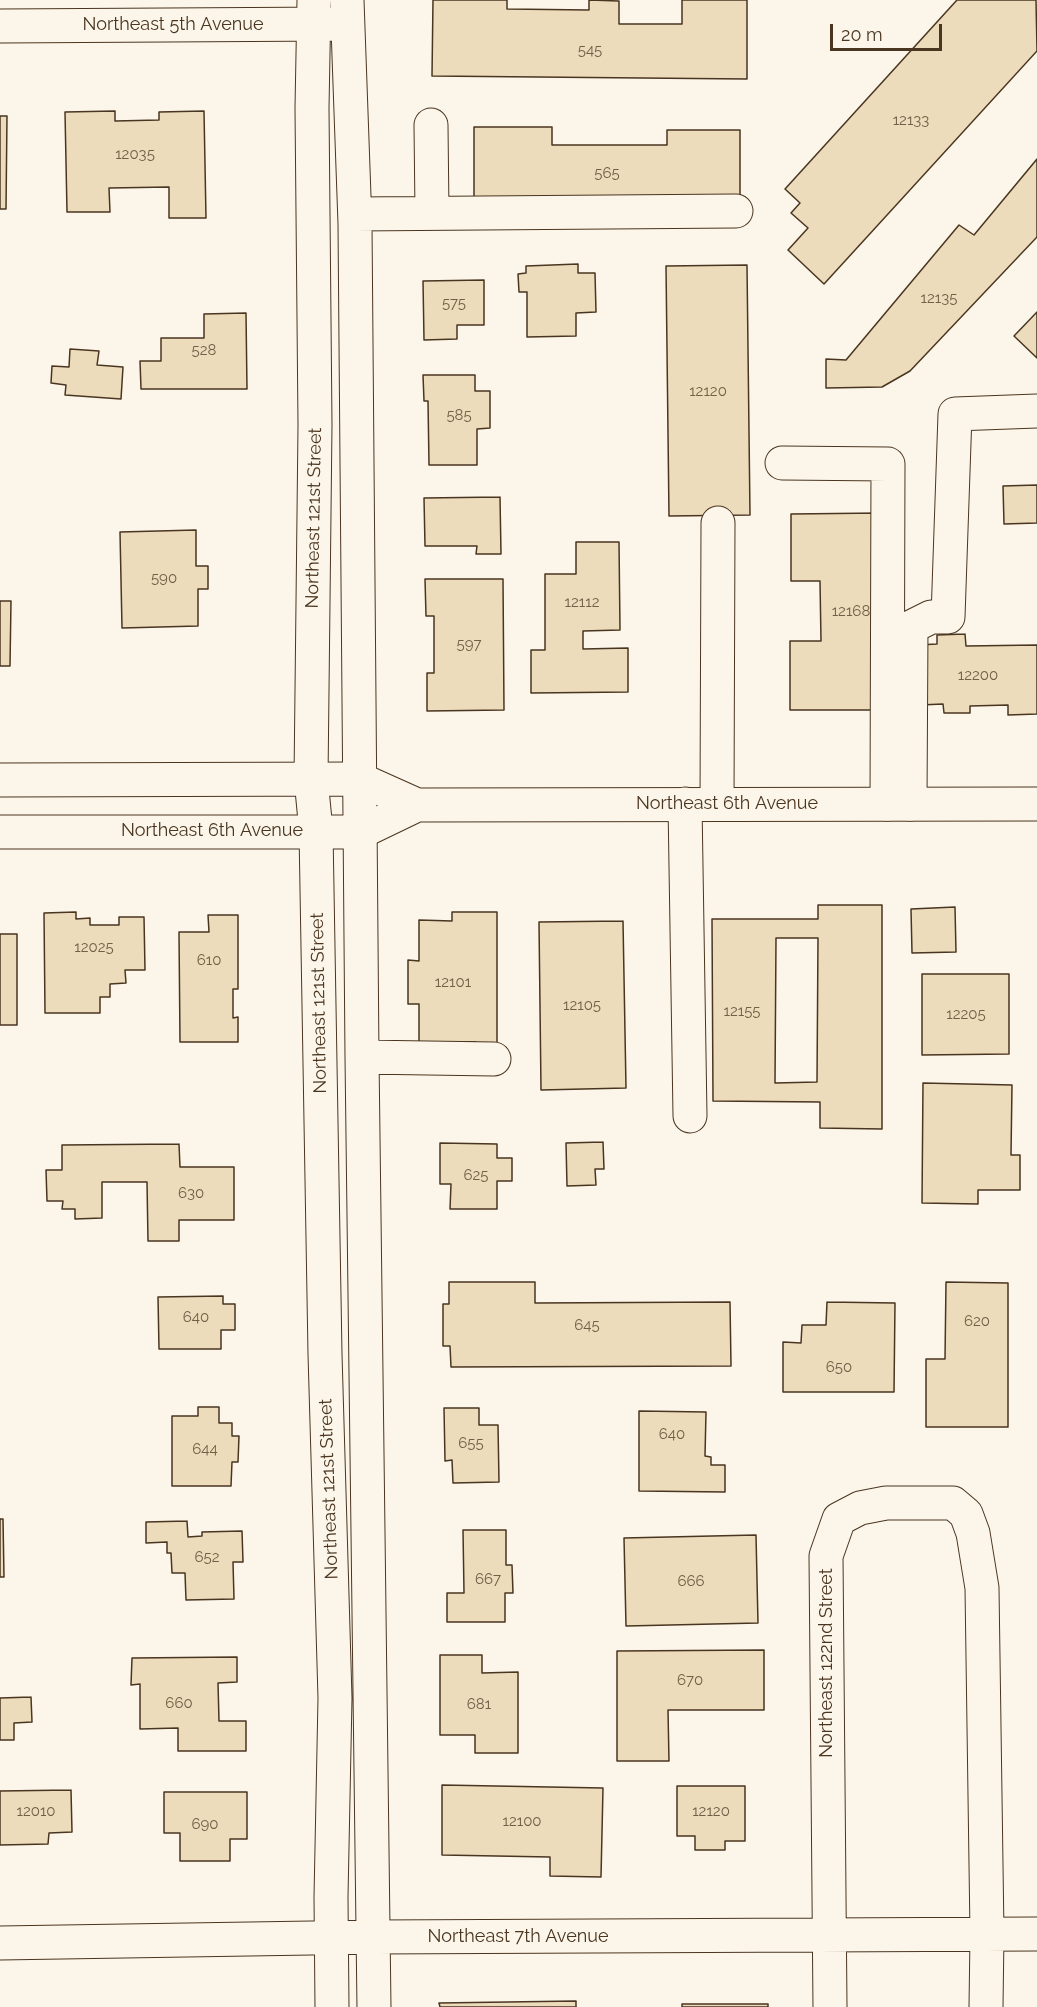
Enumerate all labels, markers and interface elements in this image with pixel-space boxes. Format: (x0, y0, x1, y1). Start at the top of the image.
scale bar (833, 12, 946, 50)
street label: Northeast 5th Avenue (82, 14, 264, 36)
text: 20 m (841, 24, 883, 45)
house number: 545 (578, 41, 602, 59)
house number: 12133 (893, 111, 929, 129)
house number: 12035 (115, 145, 155, 163)
house number: 565 (594, 164, 620, 182)
house number: 12135 (921, 289, 957, 307)
house number: 575 (442, 294, 466, 312)
house number: 528 (192, 341, 216, 359)
house number: 12120 (689, 382, 727, 400)
house number: 585 (446, 406, 472, 424)
street label: Northeast 121st Street (302, 427, 326, 609)
house number: 590 (151, 569, 177, 587)
house number: 12112 (565, 593, 599, 611)
house number: 12168 (832, 602, 870, 620)
house number: 597 (457, 635, 481, 653)
house number: 12200 (958, 666, 998, 684)
street label: Northeast 6th Avenue (636, 793, 818, 815)
street label: Northeast 6th Avenue (121, 820, 303, 842)
street label: Northeast 121st Street (307, 912, 331, 1094)
house number: 12025 (74, 938, 114, 956)
house number: 610 (197, 951, 221, 969)
house number: 12101 (435, 973, 471, 991)
house number: 12105 (563, 996, 601, 1014)
house number: 12155 (723, 1002, 761, 1020)
house number: 12205 (946, 1005, 986, 1023)
house number: 625 (463, 1166, 489, 1184)
house number: 630 (178, 1184, 204, 1202)
house number: 640 (183, 1308, 209, 1326)
house number: 620 (964, 1312, 990, 1330)
house number: 645 (574, 1316, 600, 1334)
house number: 650 (826, 1358, 852, 1376)
street label: Northeast 121st Street (315, 1398, 343, 1580)
house number: 640 (659, 1425, 685, 1443)
house number: 655 (458, 1434, 484, 1452)
house number: 644 (192, 1440, 218, 1458)
house number: 652 (194, 1548, 220, 1566)
street label: Northeast 122nd Street (816, 1568, 838, 1758)
house number: 667 (475, 1570, 501, 1588)
house number: 666 (677, 1572, 705, 1590)
house number: 670 (677, 1671, 703, 1689)
house number: 660 (165, 1694, 193, 1712)
house number: 681 (467, 1695, 491, 1713)
house number: 12010 (16, 1802, 56, 1820)
house number: 12120 (692, 1802, 730, 1820)
house number: 12100 (502, 1812, 542, 1830)
house number: 690 (191, 1815, 219, 1833)
street label: Northeast 7th Avenue (428, 1926, 608, 1948)

